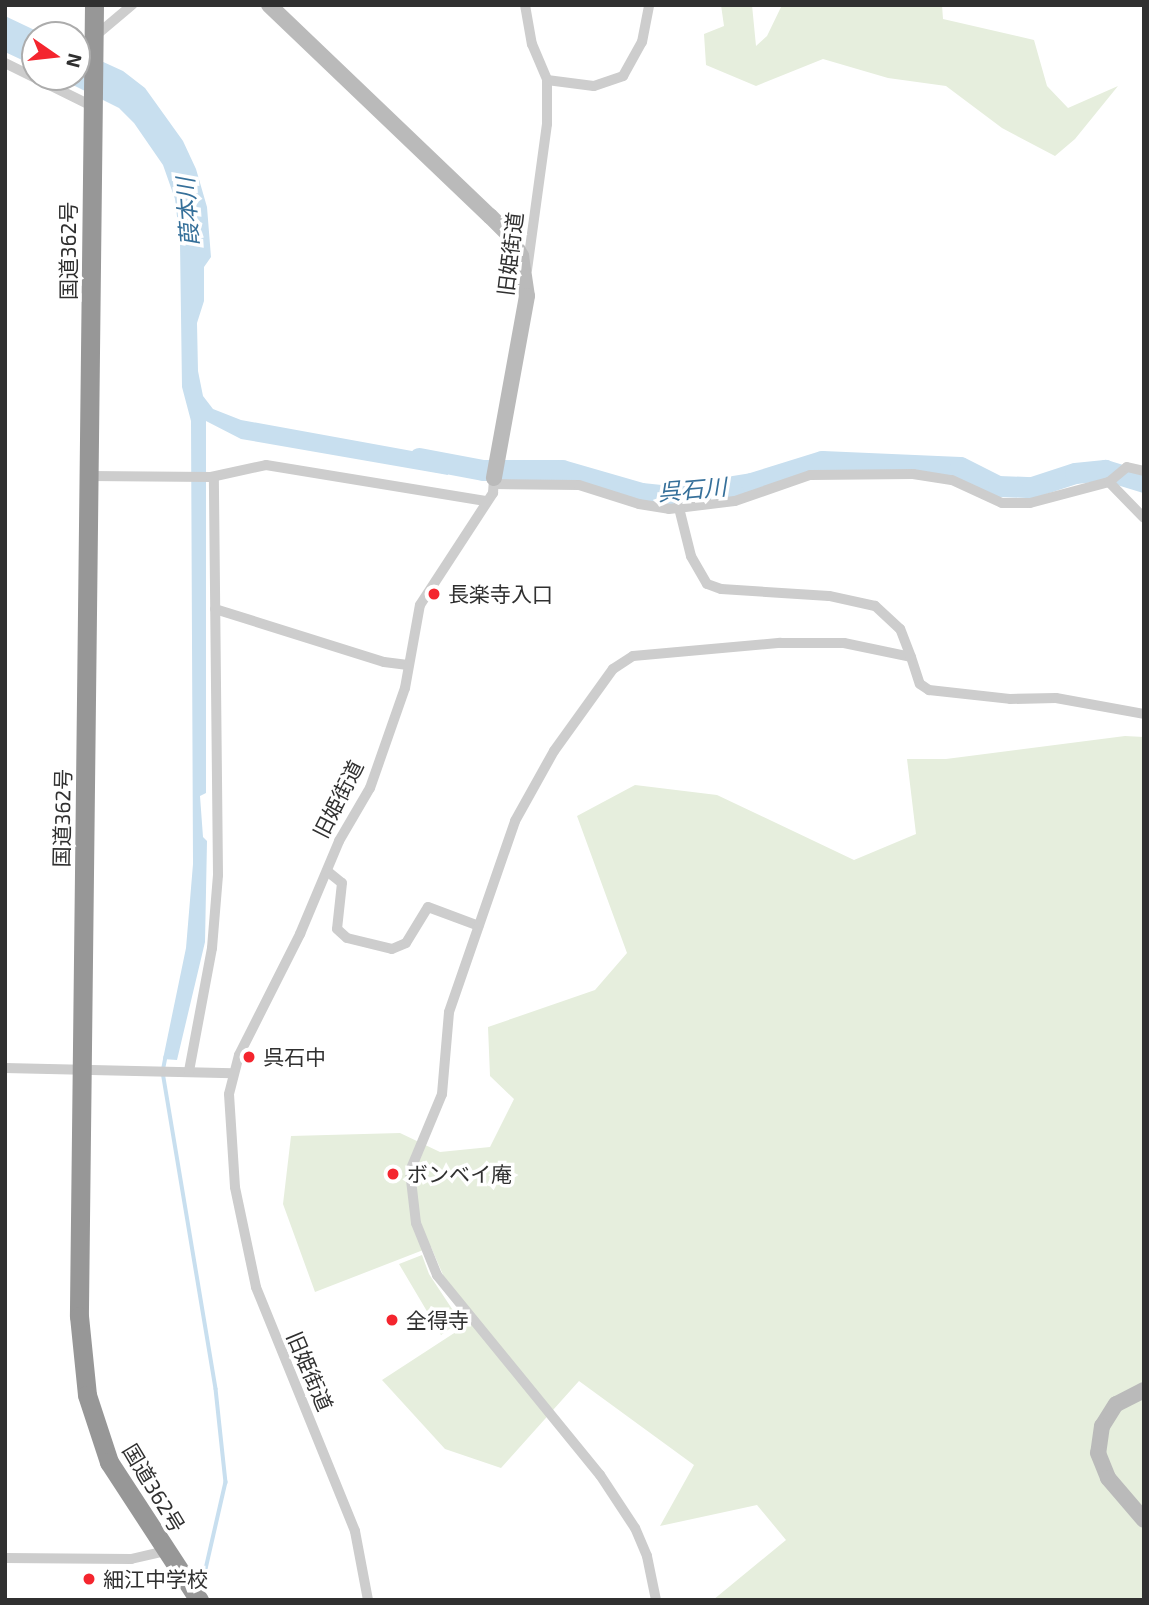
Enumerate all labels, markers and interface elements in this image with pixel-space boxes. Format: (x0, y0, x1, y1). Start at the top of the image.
north arrow (21, 21, 91, 91)
text: N (62, 51, 88, 70)
water label: 葭本川 (171, 177, 203, 247)
street label: 国道362号 (55, 202, 81, 300)
street label: 旧姫街道 (492, 211, 528, 297)
water label: 呉石川 (656, 472, 728, 506)
place label: 長楽寺入口 (448, 581, 553, 607)
marker: 長楽寺入口 (426, 586, 442, 602)
street label: 旧姫街道 (308, 756, 368, 842)
street label: 国道362号 (49, 769, 75, 867)
place label: 呉石中 (263, 1044, 326, 1070)
marker: 呉石中 (241, 1049, 257, 1065)
place label: ボンベイ庵 (407, 1161, 512, 1187)
marker: ボンベイ庵 (385, 1166, 401, 1182)
place label: 全得寺 (406, 1307, 469, 1333)
marker: 全得寺 (384, 1312, 400, 1328)
street label: 旧姫街道 (282, 1327, 338, 1415)
street label: 国道362号 (118, 1439, 190, 1537)
place label: 細江中学校 (103, 1566, 208, 1592)
marker: 細江中学校 (81, 1571, 97, 1587)

